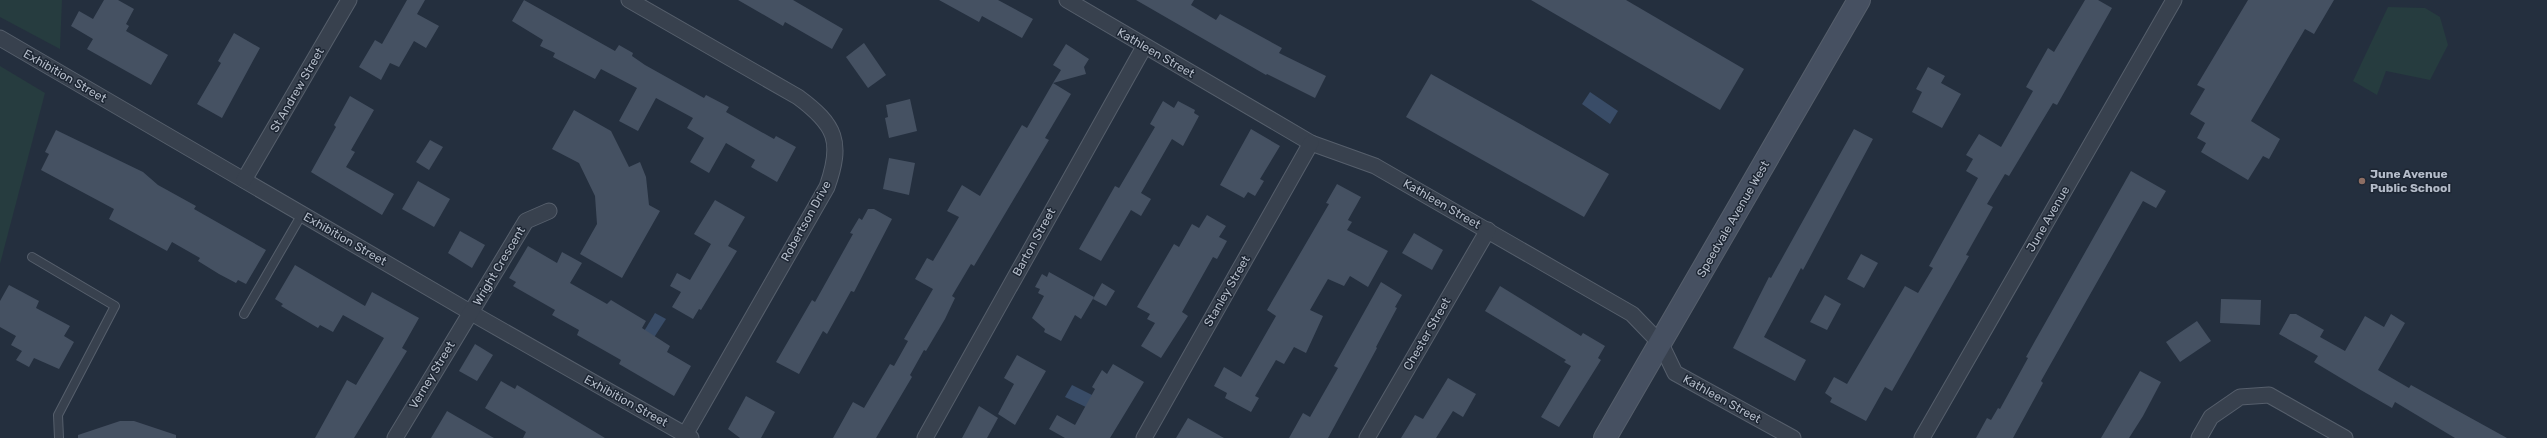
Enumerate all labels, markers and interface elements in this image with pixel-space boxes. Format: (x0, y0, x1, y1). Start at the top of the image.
street label: Kathleen Street (1115, 25, 1197, 81)
street label: St Andrew Street (267, 45, 327, 135)
street label: Exhibition Street (21, 47, 109, 106)
street label: Speedvale Avenue West (1694, 158, 1772, 280)
place label: June Avenue Public School (2370, 167, 2451, 195)
street label: Kathleen Street (1401, 176, 1483, 232)
marker: June Avenue Public School (2357, 176, 2367, 186)
street label: Robertson Drive (778, 178, 834, 264)
street label: June Avenue (2024, 183, 2073, 254)
street label: Barton Street (1010, 205, 1059, 278)
street label: Exhibition Street (301, 210, 389, 269)
street label: Wright Crescent (470, 224, 528, 308)
street label: Stanley Street (1201, 253, 1253, 329)
street label: Chester Street (1401, 295, 1454, 373)
street label: Verney Street (406, 338, 458, 411)
street label: Exhibition Street (582, 372, 670, 430)
street label: Kathleen Street (1681, 372, 1764, 426)

